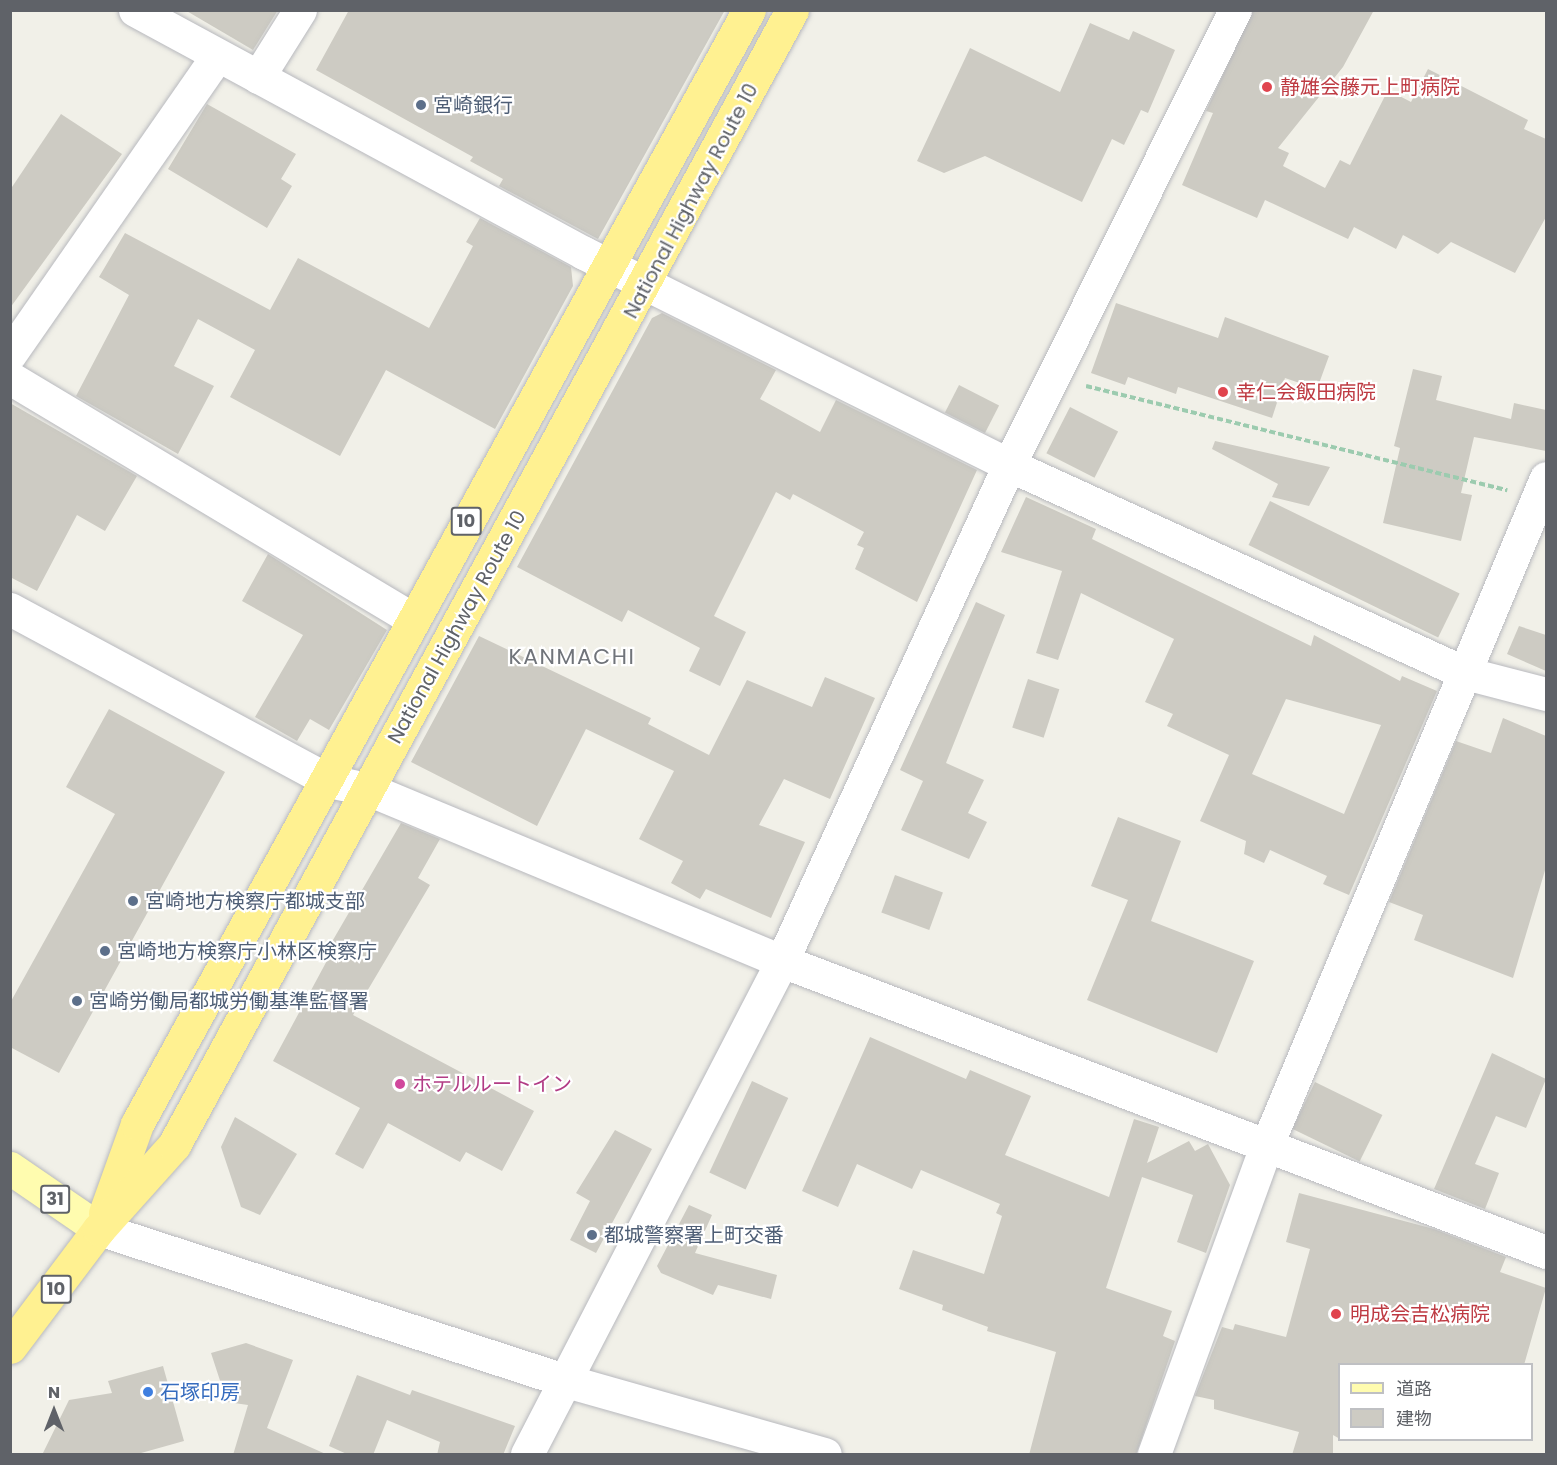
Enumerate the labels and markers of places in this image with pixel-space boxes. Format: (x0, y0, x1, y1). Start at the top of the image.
place label: 静雄会藤元上町病院 (1280, 75, 1460, 99)
marker: 静雄会藤元上町病院 (1258, 78, 1276, 96)
place label: 宮崎銀行 (433, 93, 513, 117)
marker: 宮崎銀行 (414, 98, 428, 112)
place label: 幸仁会飯田病院 (1236, 380, 1376, 404)
marker: 幸仁会飯田病院 (1214, 383, 1232, 401)
place label: 宮崎地方検察庁都城支部 (145, 889, 365, 913)
marker: 宮崎地方検察庁都城支部 (126, 894, 140, 908)
place label: 宮崎地方検察庁小林区検察庁 (117, 939, 377, 963)
marker: 宮崎地方検察庁小林区検察庁 (98, 944, 112, 958)
place label: 宮崎労働局都城労働基準監督署 (89, 989, 369, 1013)
marker: 宮崎労働局都城労働基準監督署 (70, 994, 84, 1008)
place label: ホテルルートイン (412, 1072, 572, 1096)
marker: ホテルルートイン (393, 1077, 407, 1091)
place label: 都城警察署上町交番 (604, 1223, 784, 1247)
marker: 都城警察署上町交番 (585, 1228, 599, 1242)
place label: 明成会吉松病院 (1350, 1302, 1490, 1326)
marker: 明成会吉松病院 (1327, 1305, 1345, 1323)
place label: 石塚印房 (160, 1380, 240, 1404)
marker: 石塚印房 (141, 1385, 155, 1399)

